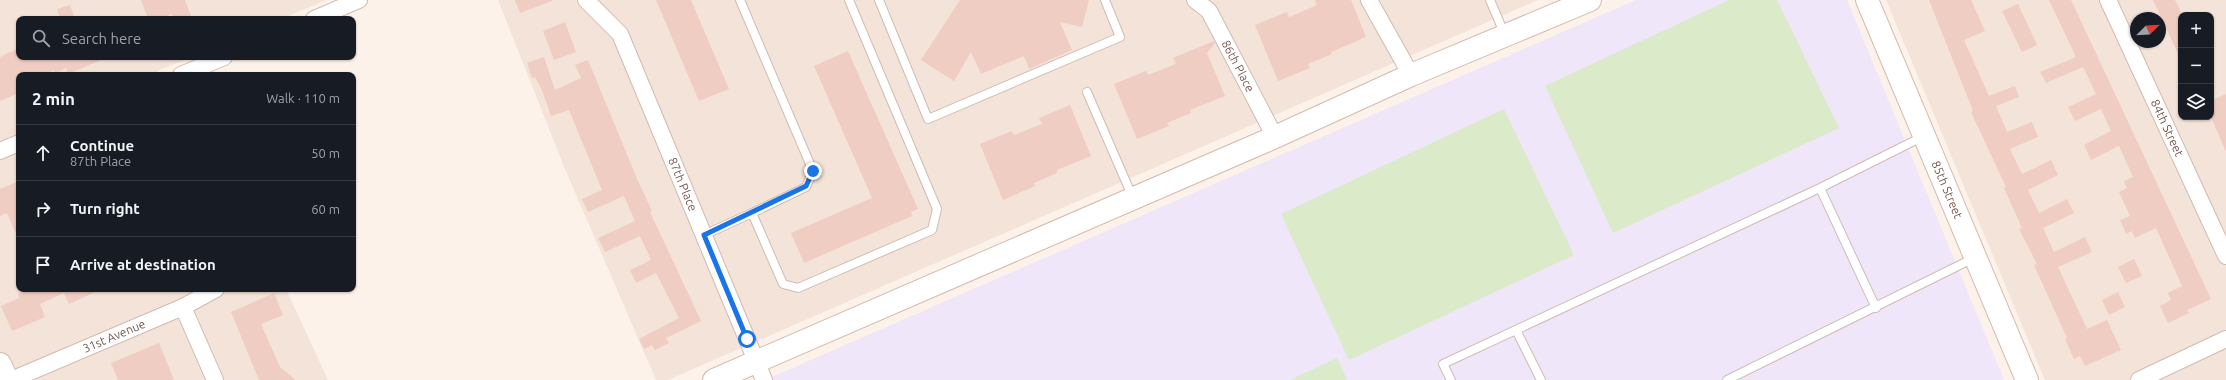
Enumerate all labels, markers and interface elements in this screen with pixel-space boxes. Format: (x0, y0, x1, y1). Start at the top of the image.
north arrow (2130, 12, 2166, 48)
map controls (2178, 12, 2214, 120)
button: + (2178, 12, 2214, 48)
search box (16, 16, 356, 60)
icon: search (30, 27, 52, 49)
text: Search here (62, 30, 141, 47)
street label: 86th Place (1219, 38, 1257, 94)
button: − (2178, 48, 2214, 84)
button: layers (2178, 84, 2214, 120)
text: 2 min (32, 89, 75, 108)
text: Walk · 110 m (266, 91, 340, 105)
street label: 84th Street (2149, 97, 2186, 159)
text: Continue (70, 137, 134, 154)
icon: ahead (32, 142, 54, 164)
text: 50 m (311, 146, 340, 160)
text: 87th Place (70, 154, 131, 168)
street label: 87th Place (666, 156, 700, 213)
street label: 85th Street (1929, 159, 1965, 221)
route end (804, 162, 822, 180)
icon: right (32, 198, 54, 220)
text: Turn right (70, 200, 140, 217)
text: 60 m (311, 202, 340, 216)
icon: arrive (32, 254, 54, 276)
text: Arrive at destination (70, 256, 216, 273)
street label: 31st Avenue (81, 317, 147, 355)
route start (738, 330, 756, 348)

